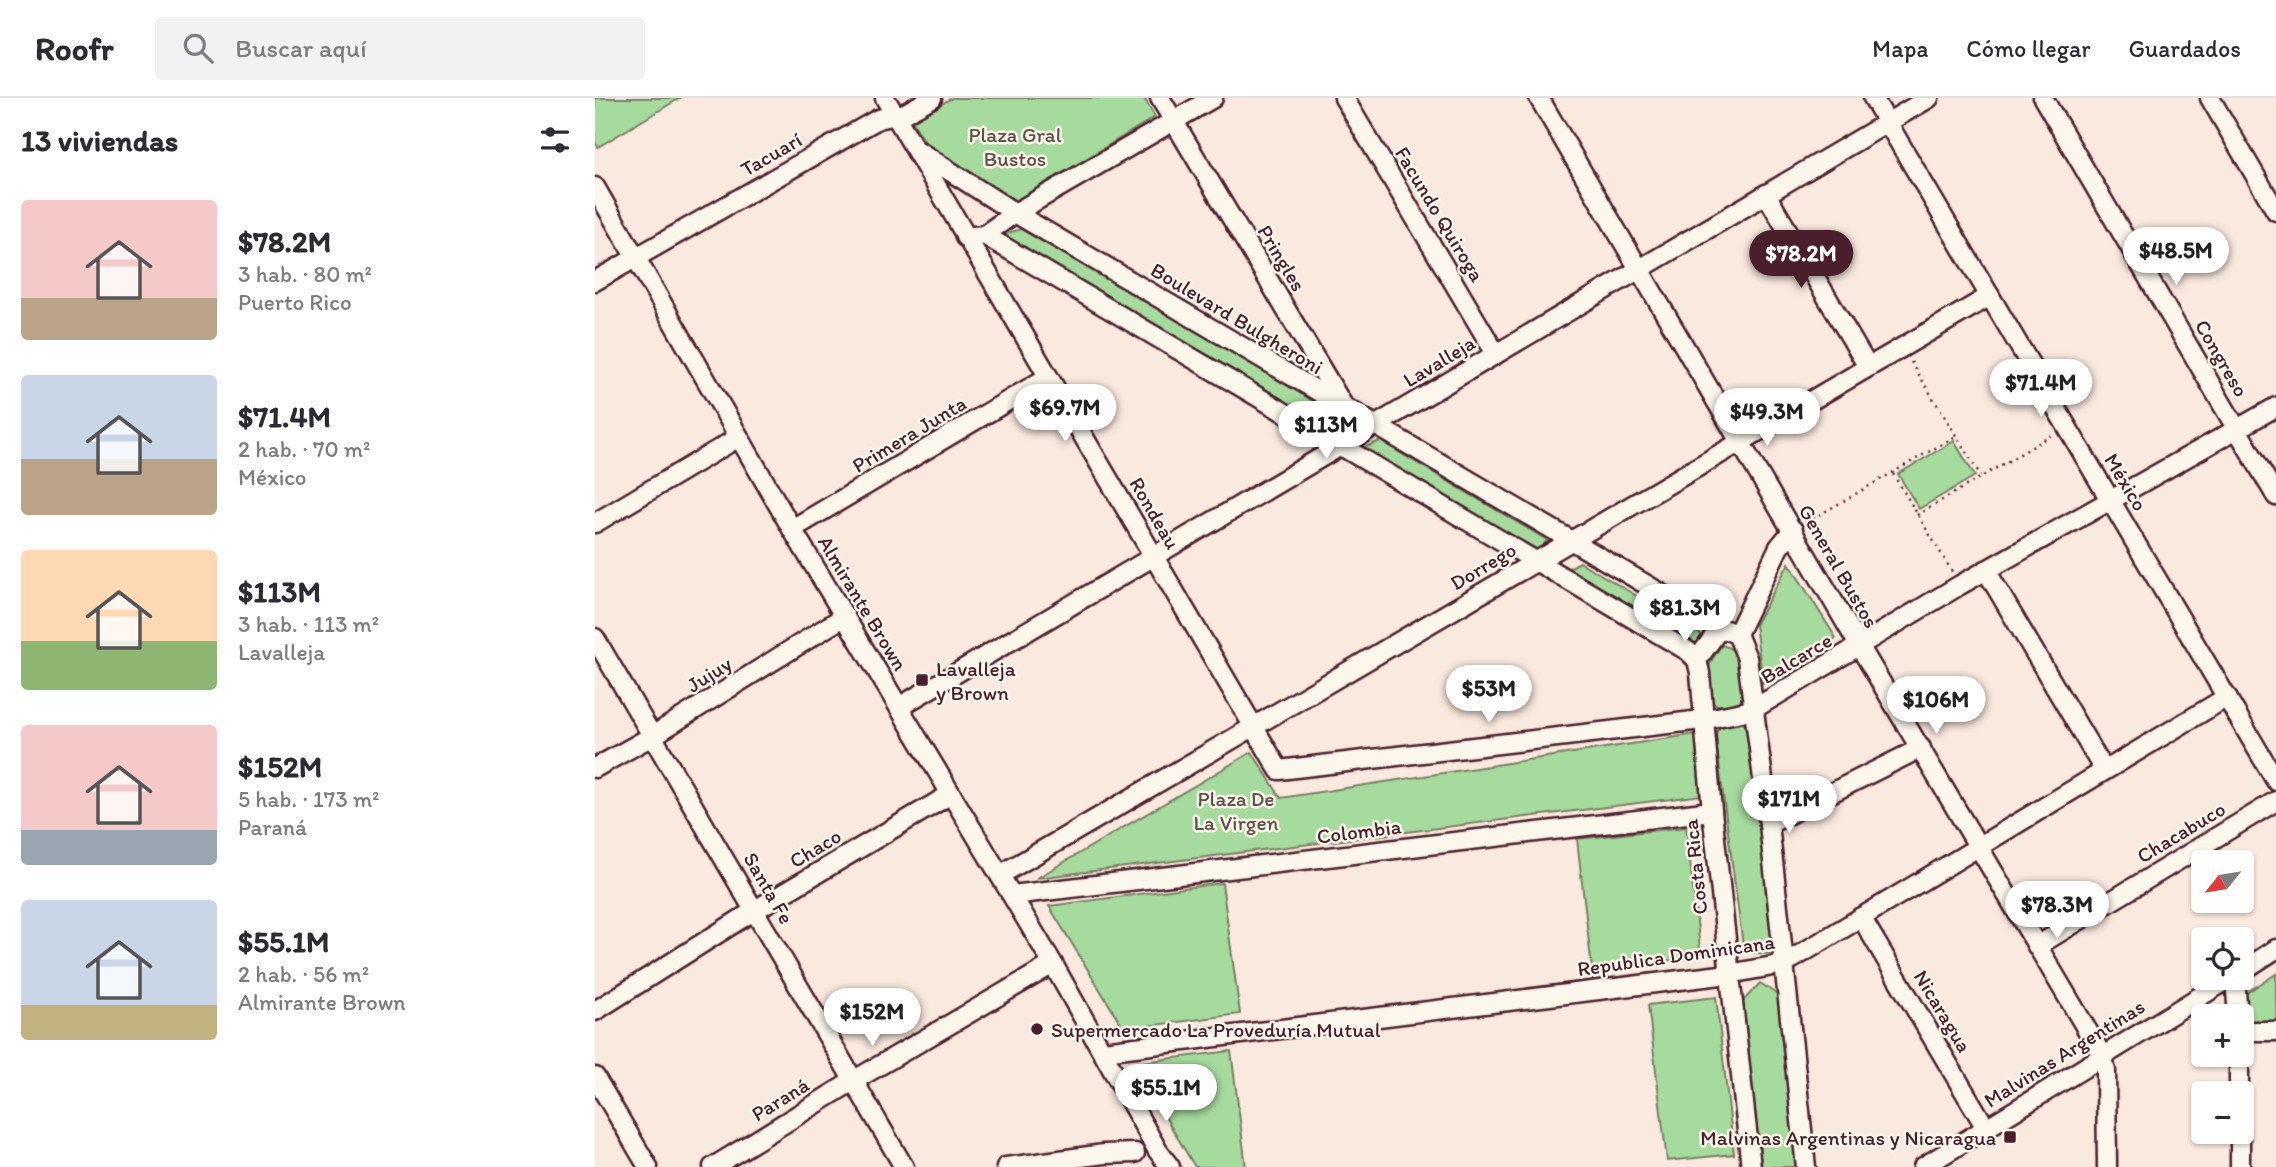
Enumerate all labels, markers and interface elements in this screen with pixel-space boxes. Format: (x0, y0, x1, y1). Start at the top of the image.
search box (155, 17, 645, 80)
text: Roofr (35, 29, 113, 68)
icon: search (179, 29, 217, 67)
text: Buscar aquí (235, 32, 367, 64)
text: Mapa (1872, 34, 1928, 63)
text: Cómo llegar (1966, 34, 2091, 63)
text: Guardados (2129, 34, 2241, 63)
icon: filters (536, 121, 574, 159)
text: 13 viviendas (21, 122, 178, 159)
park label: Plaza Gral Bustos (968, 122, 1062, 171)
street label: Tacuarí (736, 126, 806, 181)
street label: Facundo Quiroga (1390, 142, 1490, 286)
street label: Pringles (1253, 220, 1311, 296)
text: $78.2M (238, 223, 331, 260)
icon: home (77, 228, 161, 312)
pin: $48.5M (2119, 228, 2233, 287)
pin: $78.2M (1744, 230, 1858, 290)
text: $48.5M (2139, 236, 2213, 264)
text: $78.2M (1765, 239, 1837, 267)
street label: Boulevard Bulgheroni (1146, 257, 1328, 379)
text: 3 hab. · 80 m² (238, 260, 372, 288)
text: Puerto Rico (238, 288, 352, 316)
street label: Congreso (2190, 315, 2254, 401)
street label: Lavalleja (1398, 330, 1480, 392)
pin: $71.4M (1984, 360, 2098, 419)
text: $71.4M (2005, 368, 2077, 396)
pin: $69.7M (1008, 384, 1122, 444)
pin: $49.3M (1710, 388, 1824, 448)
street label: Primera Junta (848, 390, 970, 478)
text: $69.7M (1029, 393, 1101, 421)
text: $49.3M (1730, 397, 1804, 425)
text: $71.4M (238, 398, 331, 435)
pin: $113M (1277, 402, 1375, 461)
icon: home (77, 403, 161, 487)
text: $113M (1294, 410, 1358, 438)
text: 2 hab. · 70 m² (238, 435, 370, 463)
street label: México (2099, 449, 2153, 515)
text: México (238, 463, 306, 491)
street label: Rondeau (1124, 473, 1186, 554)
street label: General Bustos (1794, 500, 1884, 632)
street label: Almirante Brown (813, 531, 913, 675)
street label: Dorrego (1446, 537, 1520, 595)
text: $113M (238, 573, 321, 610)
icon: home (77, 578, 161, 662)
pin: $81.3M (1628, 584, 1742, 644)
text: $81.3M (1649, 593, 1721, 621)
text: 3 hab. · 113 m² (238, 610, 379, 638)
street label: Balcarce (1756, 627, 1836, 689)
text: Lavalleja (238, 638, 325, 666)
street label: Jujuy (682, 651, 736, 697)
place label: Lavalleja y Brown (936, 656, 1016, 705)
pin: $53M (1448, 666, 1530, 725)
marker: Lavalleja y Brown (914, 672, 930, 688)
text: $53M (1462, 674, 1516, 702)
pin: $106M (1887, 676, 1985, 736)
text: $106M (1903, 685, 1969, 713)
text: $152M (238, 748, 322, 785)
icon: home (77, 753, 161, 837)
pin: $171M (1740, 776, 1838, 835)
text: $171M (1758, 784, 1820, 812)
text: 5 hab. · 173 m² (238, 785, 379, 813)
park label: Plaza De La Virgen (1193, 786, 1279, 835)
street label: Chacabuco (2132, 796, 2230, 868)
text: Paraná (238, 813, 307, 841)
street label: Colombia (1315, 813, 1403, 849)
street label: Costa Rica (1678, 818, 1712, 916)
street label: Chaco (785, 823, 845, 873)
street label: Santa Fe (739, 848, 799, 928)
north arrow (2191, 850, 2254, 914)
map controls (2191, 850, 2254, 1144)
pin: $78.3M (2000, 882, 2114, 941)
text: $78.3M (2021, 890, 2093, 918)
text: $55.1M (238, 923, 330, 960)
button: locate (2191, 927, 2254, 990)
icon: home (77, 928, 161, 1012)
street label: Republica Dominicana (1576, 929, 1776, 981)
text: 2 hab. · 56 m² (238, 960, 369, 988)
street label: Nicaragua (1909, 965, 1977, 1057)
text: Almirante Brown (238, 988, 406, 1016)
pin: $152M (823, 988, 921, 1048)
street label: Malvinas Argentinas (1979, 993, 2149, 1113)
text: $152M (840, 997, 904, 1025)
button: + (2191, 1004, 2254, 1067)
place label: Supermercado La Proveduría Mutual (1051, 1017, 1381, 1042)
marker: Supermercado La Proveduría Mutual (1029, 1021, 1045, 1037)
pin: $55.1M (1109, 1065, 1223, 1124)
street label: Paraná (747, 1072, 813, 1126)
text: $55.1M (1131, 1073, 1201, 1101)
button: − (2191, 1081, 2254, 1144)
place label: Malvinas Argentinas y Nicaragua (1700, 1125, 1996, 1150)
marker: Malvinas Argentinas y Nicaragua (2002, 1129, 2018, 1145)

